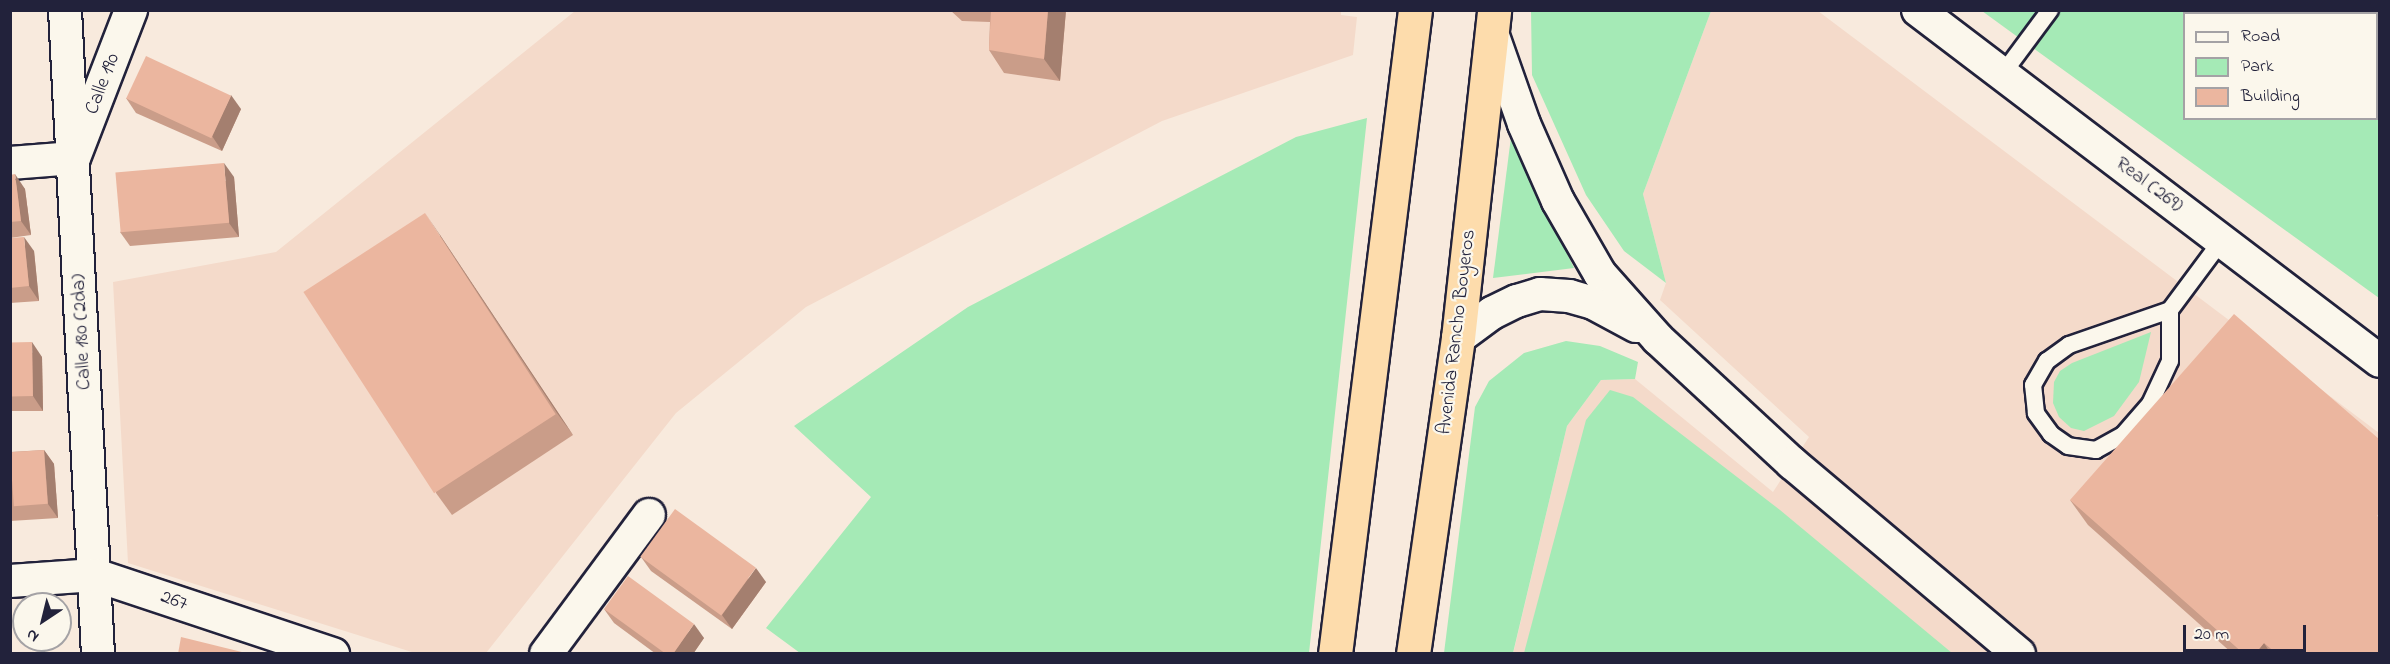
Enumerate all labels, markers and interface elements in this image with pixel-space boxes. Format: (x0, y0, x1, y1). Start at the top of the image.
legend (2183, 12, 2378, 120)
text: Road (2241, 24, 2280, 50)
street label: Calle 190 (80, 50, 126, 118)
text: Park (2241, 54, 2274, 80)
text: Building (2241, 84, 2300, 110)
street label: Real (269) (2111, 152, 2187, 218)
street label: Avenida Rancho Boyeros (1433, 228, 1481, 436)
street label: Calle 180 (2da) (67, 273, 97, 391)
street label: 267 (157, 585, 191, 617)
north arrow (12, 592, 72, 652)
scale bar (2186, 613, 2309, 651)
text: N (22, 622, 44, 648)
text: 20 m (2194, 622, 2229, 648)

